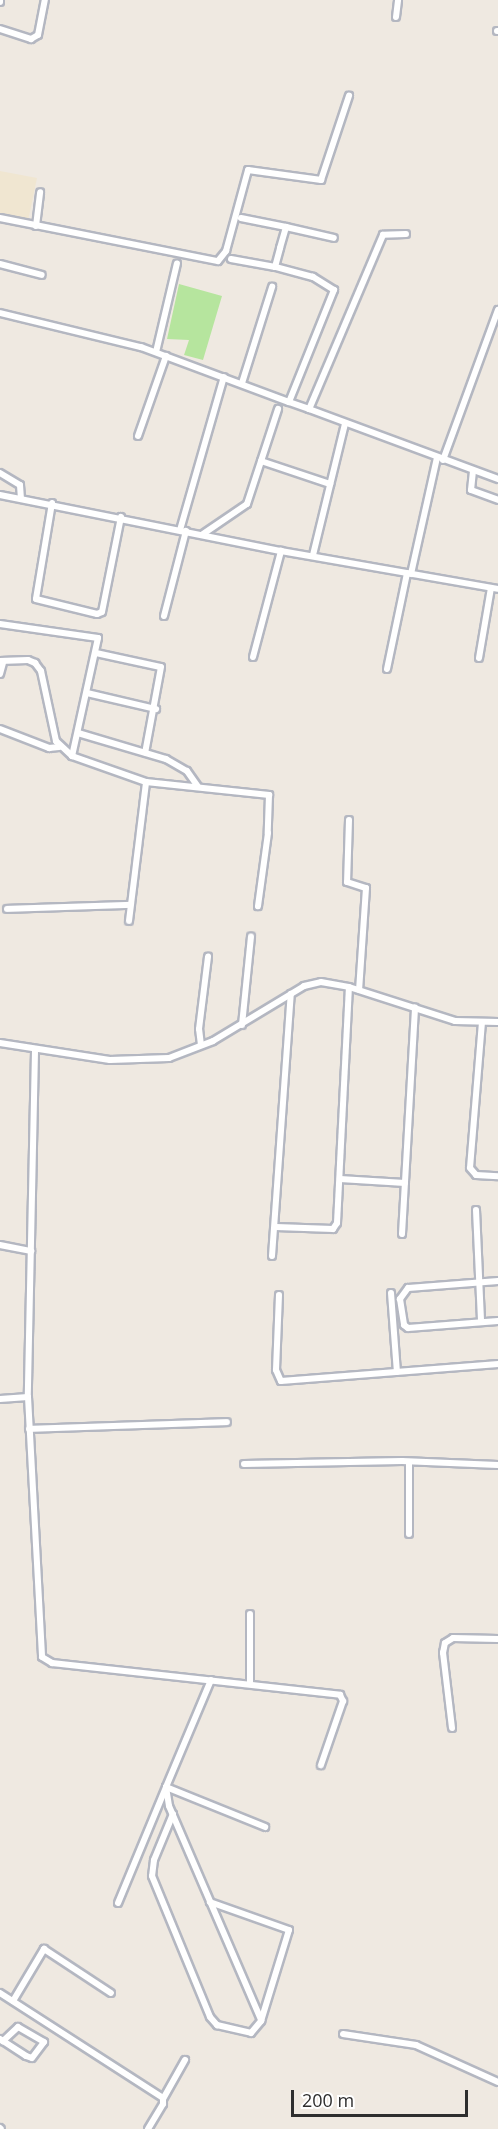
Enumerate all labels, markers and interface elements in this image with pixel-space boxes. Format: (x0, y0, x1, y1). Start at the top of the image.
scale bar (294, 2078, 471, 2116)
text: 200 m (302, 2088, 354, 2112)

